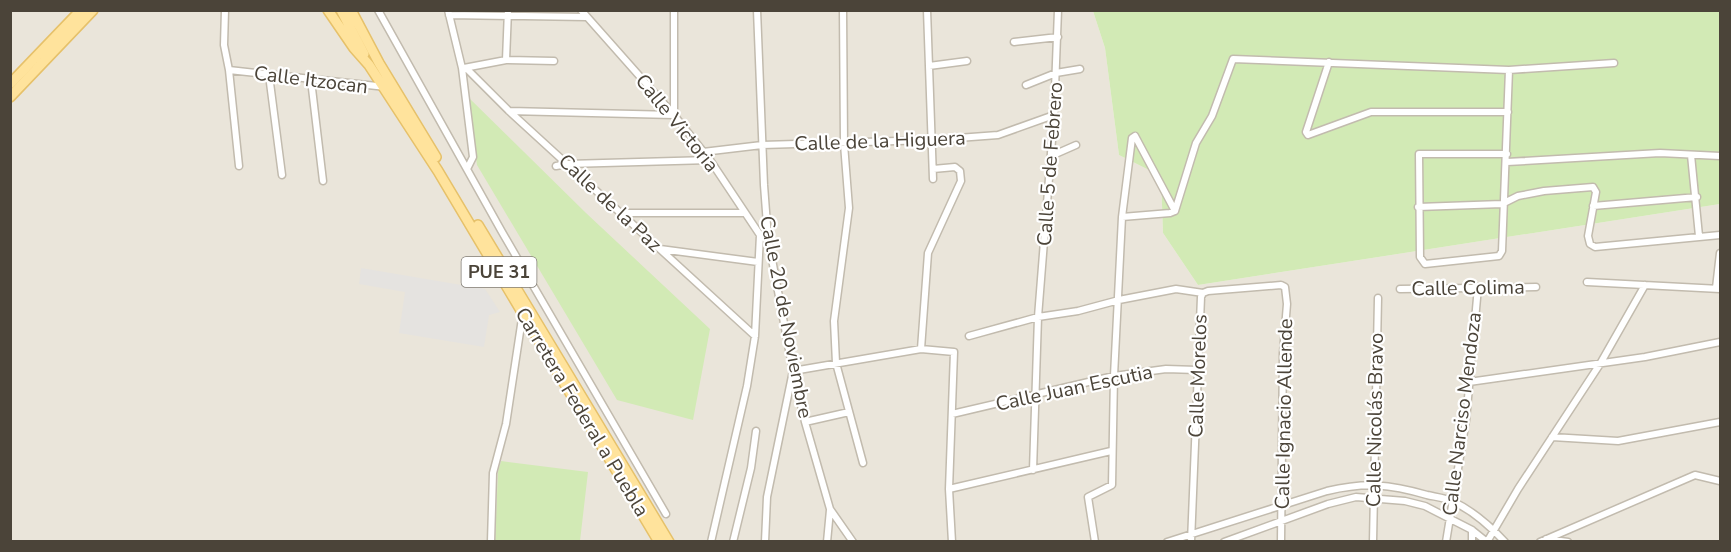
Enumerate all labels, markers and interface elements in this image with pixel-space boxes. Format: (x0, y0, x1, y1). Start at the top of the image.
street label: Calle Itzocan (252, 60, 370, 100)
street label: Calle Victoria (629, 68, 725, 178)
street label: Calle 5 de Febrero (1031, 81, 1069, 247)
street label: Calle de la Higuera (794, 125, 966, 157)
street label: Calle de la Paz (552, 148, 668, 258)
street label: Calle 20 de Noviembre (753, 213, 819, 421)
road number: PUE 31 (462, 257, 536, 287)
street label: Calle Colima (1411, 274, 1525, 302)
street label: Carretera Federal a Puebla (509, 302, 655, 522)
street label: Calle Narciso Mendoza (1436, 311, 1488, 517)
street label: Calle Morelos (1182, 314, 1214, 438)
street label: Calle Ignacio Allende (1269, 318, 1299, 510)
street label: Calle Nicolás Bravo (1360, 333, 1390, 507)
street label: Calle Juan Escutia (993, 358, 1155, 418)

